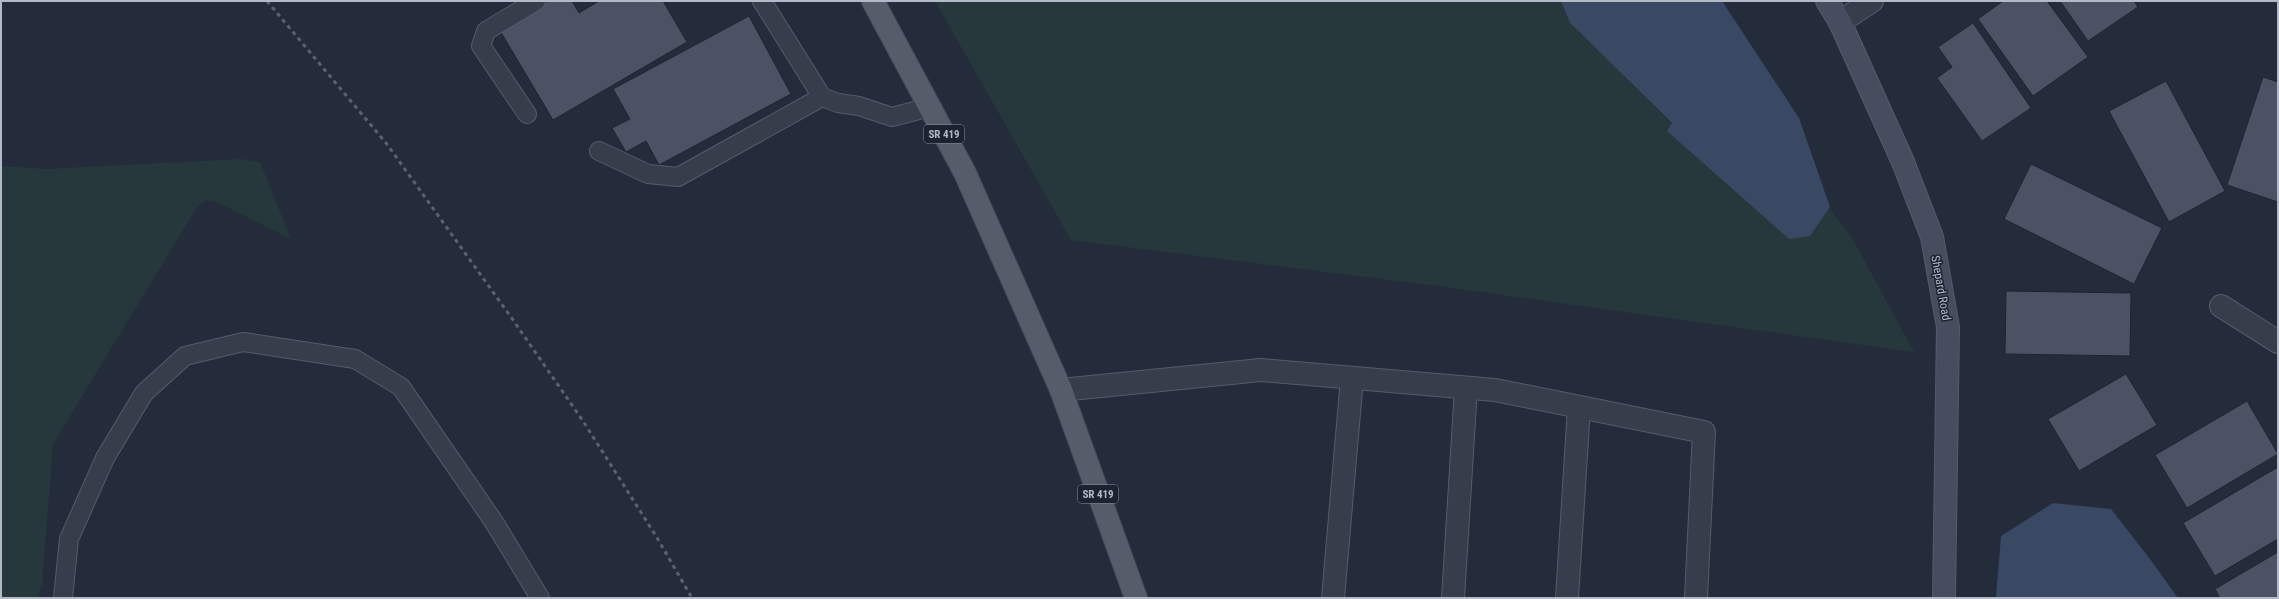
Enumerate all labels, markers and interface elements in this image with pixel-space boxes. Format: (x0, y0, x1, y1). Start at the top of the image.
road number: SR 419 (924, 125, 964, 143)
street label: Shepard Road (1928, 254, 1954, 322)
road number: SR 419 (1078, 485, 1118, 503)

